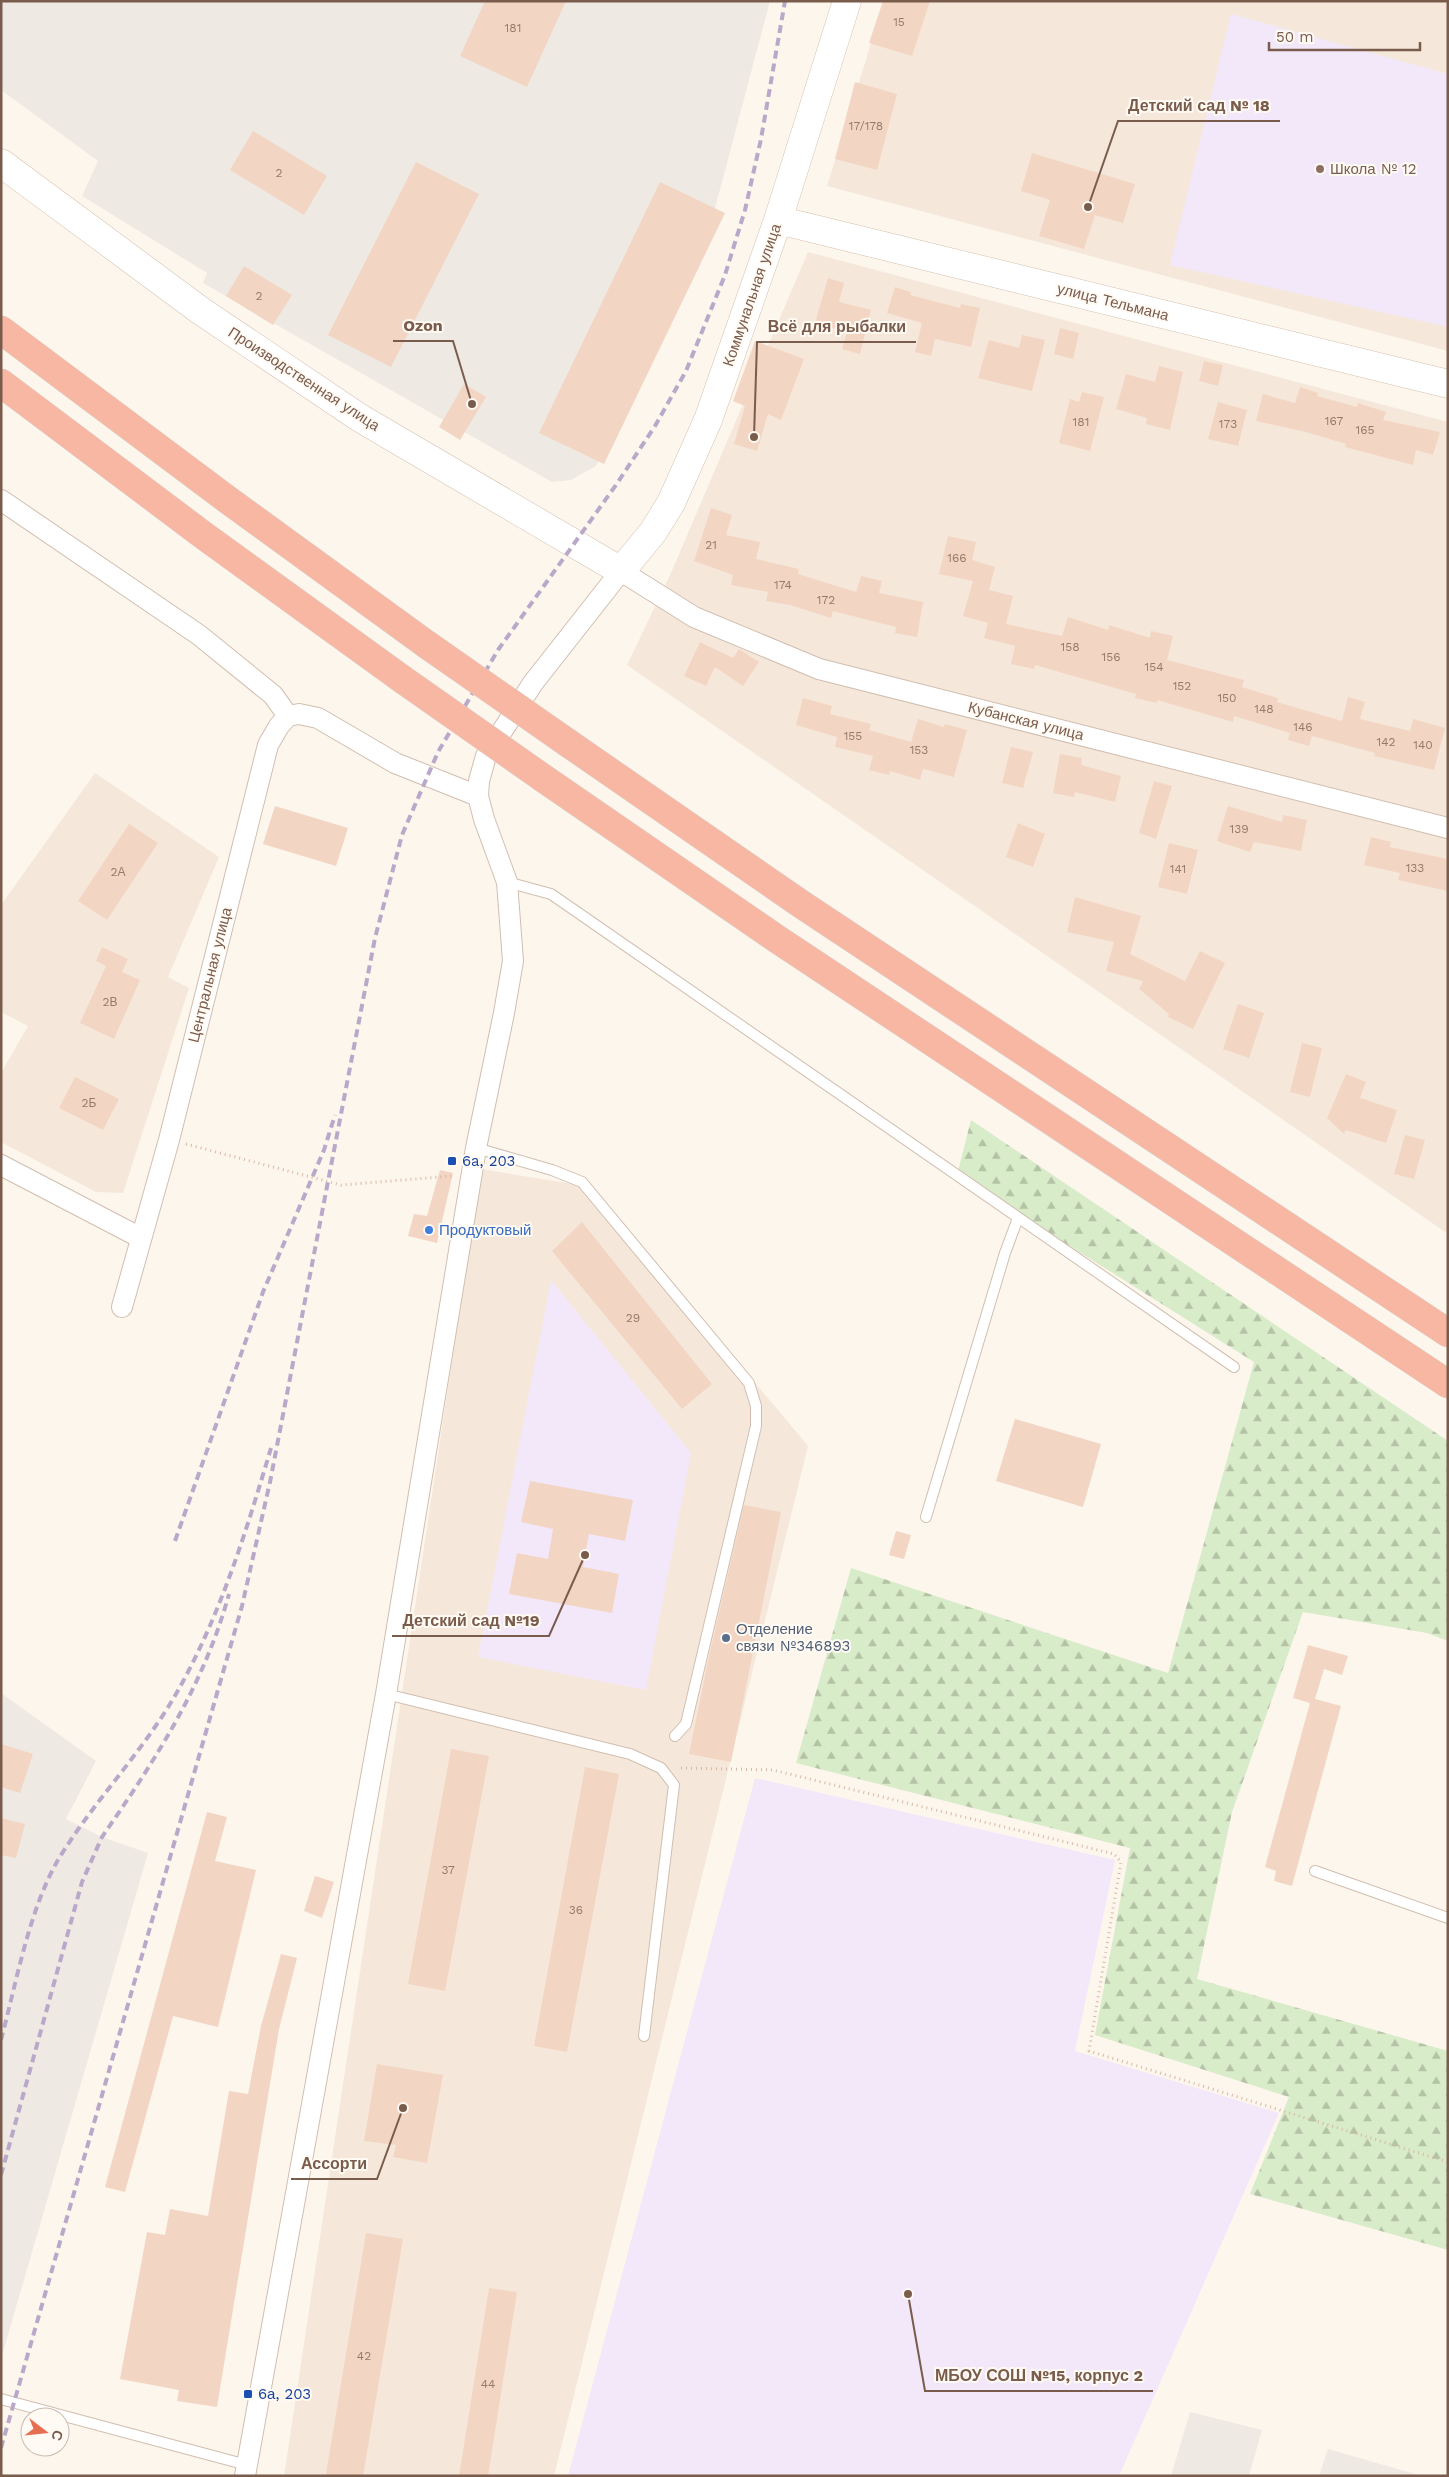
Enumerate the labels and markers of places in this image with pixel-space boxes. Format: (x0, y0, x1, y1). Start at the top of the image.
callout: Детский сад № 18 (1118, 90, 1280, 121)
place label: Школа № 12 (1330, 160, 1417, 178)
marker: Школа № 12 (1314, 163, 1326, 175)
callout: Ozon (393, 310, 453, 341)
callout: Всё для рыбалки (757, 311, 916, 342)
place label: 6a, 203 (462, 1152, 515, 1170)
marker: 6a, 203 (446, 1155, 458, 1167)
place label: Продуктовый (439, 1221, 531, 1239)
marker: Продуктовый (423, 1224, 435, 1236)
callout: Детский сад №19 (392, 1605, 549, 1636)
place label: Отделение связи №346893 (736, 1620, 850, 1655)
marker: Отделение связи №346893 (720, 1632, 732, 1644)
callout: Ассорти (291, 2148, 377, 2179)
callout: МБОУ СОШ №15, корпус 2 (925, 2360, 1153, 2391)
place label: 6а, 203 (258, 2385, 311, 2403)
marker: 6а, 203 (242, 2388, 254, 2400)

